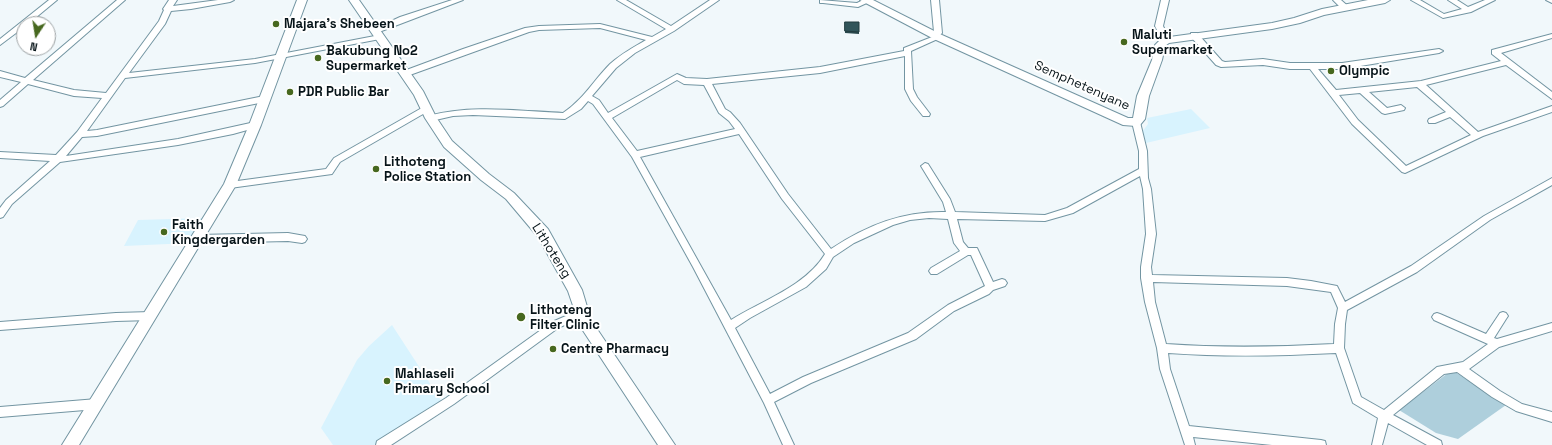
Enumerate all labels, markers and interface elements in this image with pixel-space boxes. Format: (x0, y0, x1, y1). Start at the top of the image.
north arrow (16, 16, 56, 56)
place label: Majara's Shebeen (284, 16, 395, 32)
marker: Majara's Shebeen (271, 19, 281, 29)
place label: Maluti Supermarket (1132, 27, 1213, 58)
marker: Maluti Supermarket (1119, 37, 1129, 47)
text: N (29, 39, 39, 54)
place label: Bakubung No2 Supermarket (326, 43, 418, 74)
marker: Bakubung No2 Supermarket (313, 53, 323, 63)
street label: Semphetenyane (1032, 58, 1132, 114)
place label: Olympic (1339, 63, 1390, 79)
marker: Olympic (1326, 66, 1336, 76)
place label: PDR Public Bar (298, 84, 389, 100)
marker: PDR Public Bar (285, 87, 295, 97)
place label: Lithoteng Police Station (384, 154, 471, 185)
marker: Lithoteng Police Station (371, 164, 381, 174)
place label: Faith Kingdergarden (172, 217, 265, 248)
street label: Lithoteng (528, 221, 574, 281)
marker: Faith Kingdergarden (159, 227, 169, 237)
place label: Lithoteng Filter Clinic (530, 302, 600, 333)
marker: Lithoteng Filter Clinic (515, 311, 527, 323)
place label: Centre Pharmacy (561, 341, 669, 357)
marker: Centre Pharmacy (548, 344, 558, 354)
place label: Mahlaseli Primary School (395, 366, 489, 397)
marker: Mahlaseli Primary School (382, 376, 392, 386)

